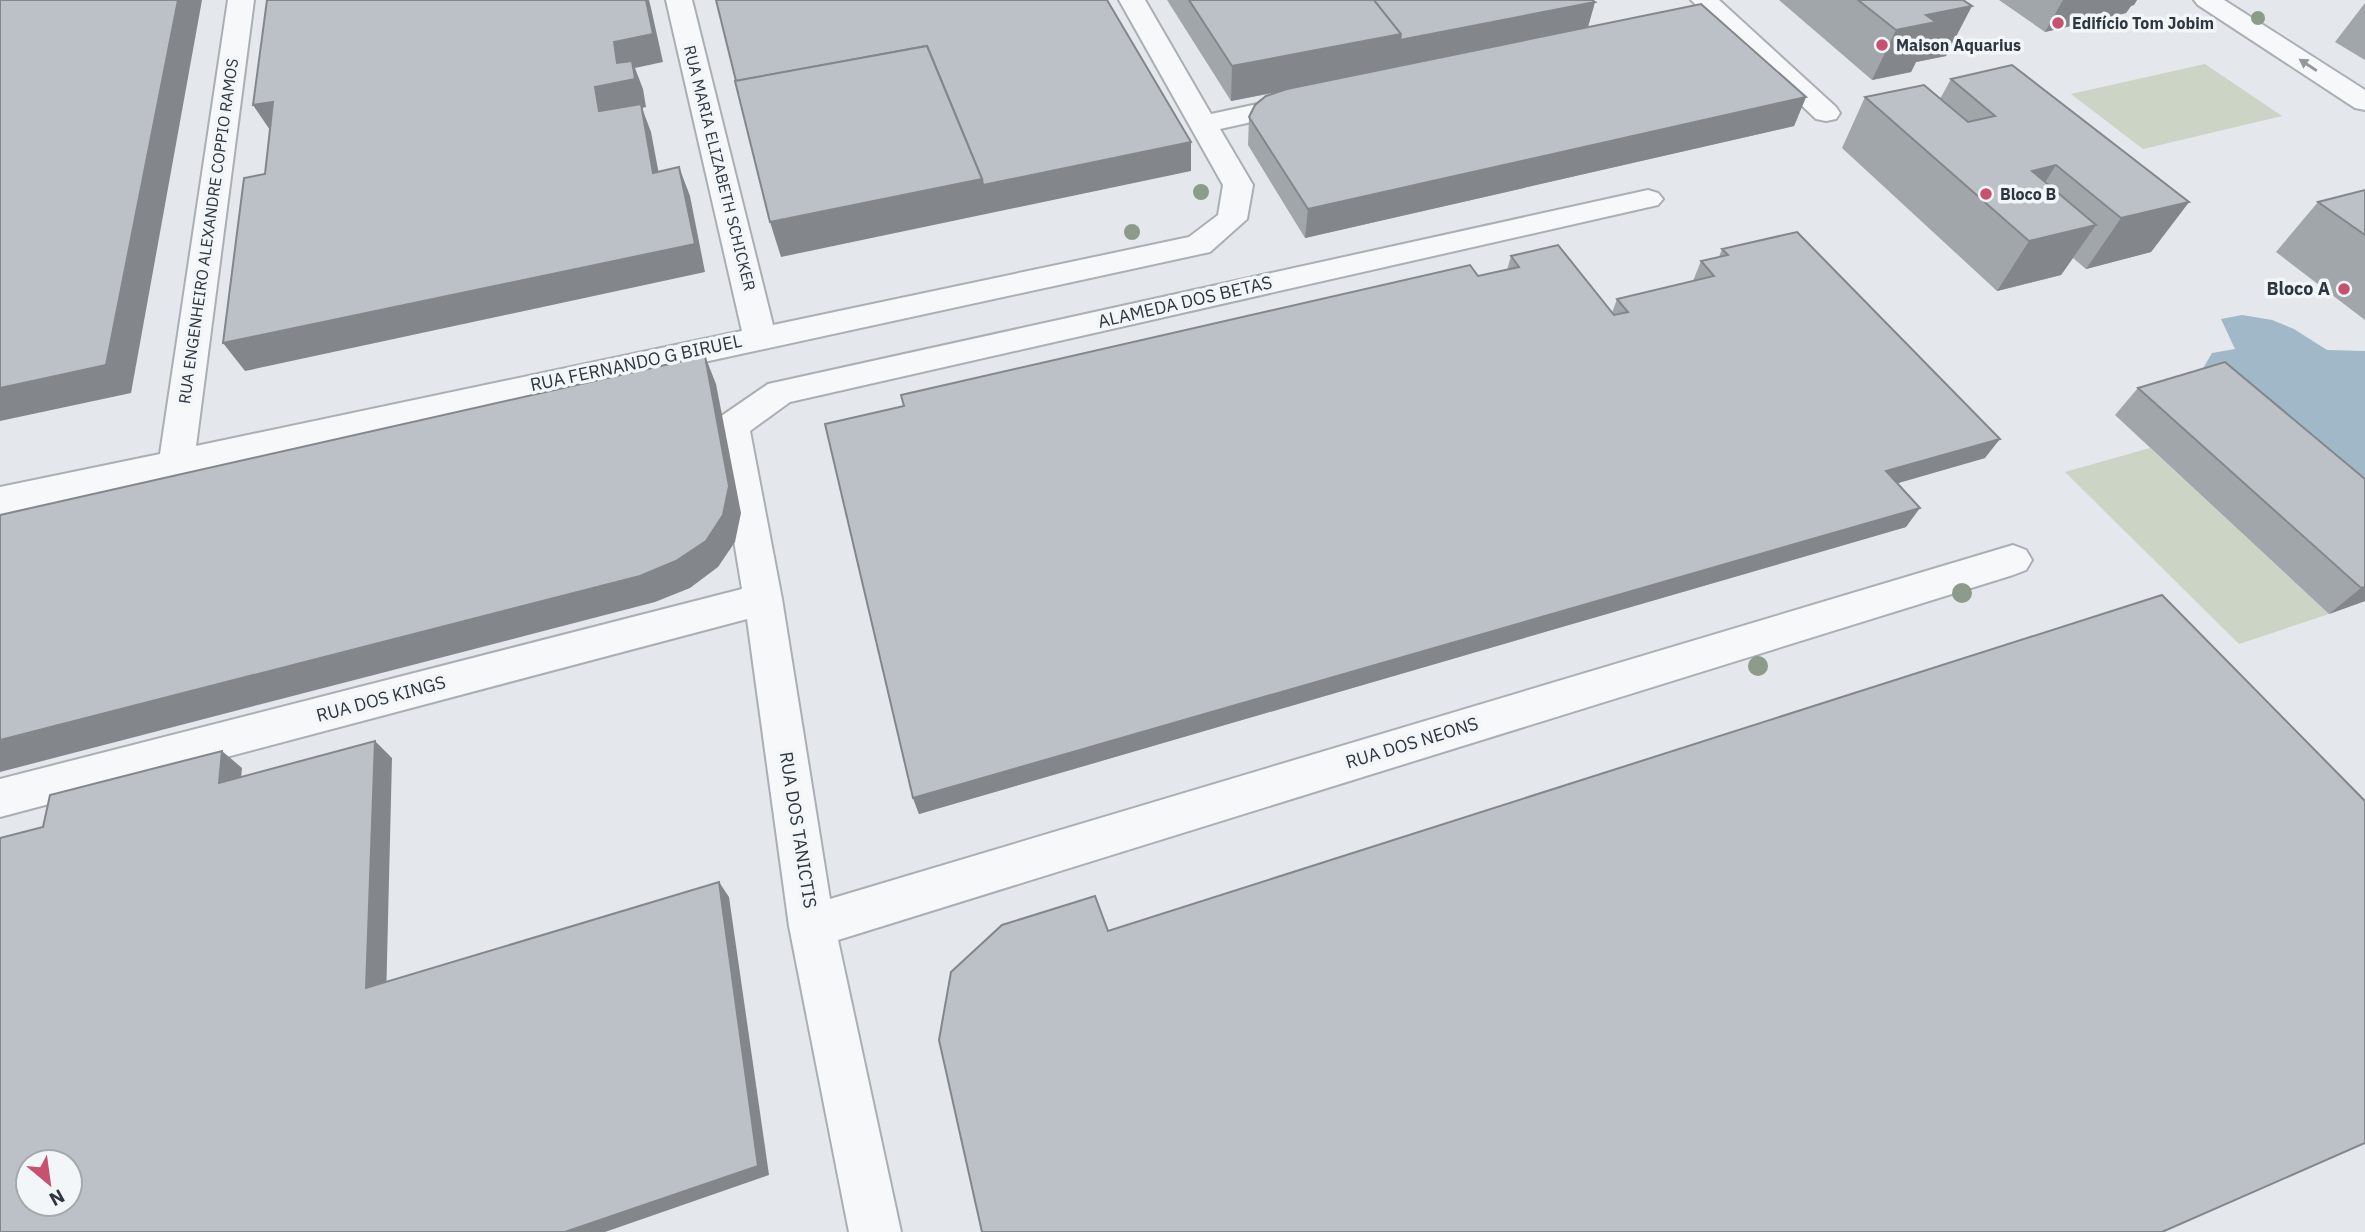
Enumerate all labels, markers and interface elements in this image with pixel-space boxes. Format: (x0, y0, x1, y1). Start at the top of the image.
place label: Edifício Tom Jobim (2072, 13, 2214, 33)
marker: Edifício Tom Jobim (2050, 15, 2066, 31)
place label: Maison Aquarius (1896, 35, 2021, 55)
marker: Maison Aquarius (1874, 37, 1890, 53)
street label: RUA MARIA ELIZABETH SCHICKER (680, 43, 760, 293)
street label: RUA ENGENHEIRO ALEXANDRE COPPIO RAMOS (174, 57, 242, 405)
one-way arrow (2298, 59, 2317, 72)
place label: Bloco B (2000, 184, 2057, 204)
marker: Bloco B (1978, 186, 1994, 202)
street label: ALAMEDA DOS BETAS (1096, 270, 1274, 333)
place label: Bloco A (2266, 277, 2330, 300)
marker: Bloco A (2336, 281, 2352, 297)
street label: RUA FERNANDO G BIRUEL (528, 329, 744, 396)
street label: RUA DOS KINGS (314, 670, 448, 727)
street label: RUA DOS NEONS (1343, 711, 1481, 774)
street label: RUA DOS TANICTIS (775, 750, 822, 910)
north arrow (14, 1148, 84, 1218)
text: N (45, 1184, 69, 1212)

